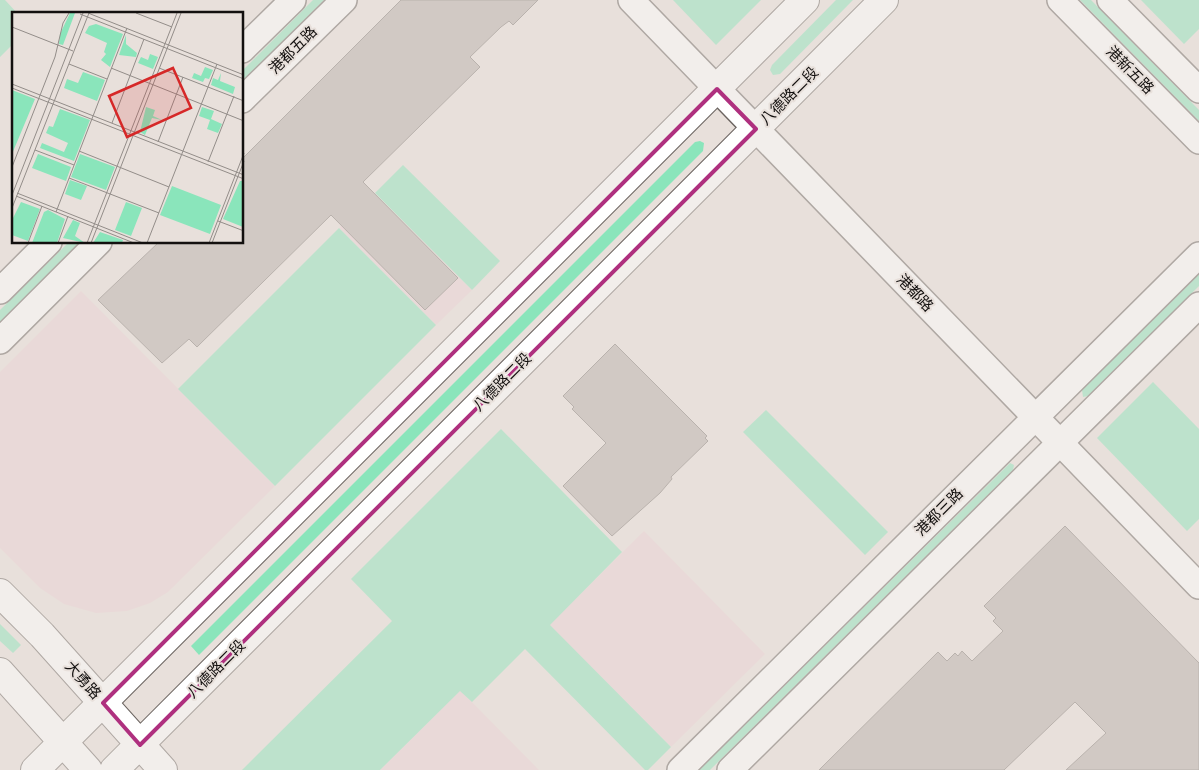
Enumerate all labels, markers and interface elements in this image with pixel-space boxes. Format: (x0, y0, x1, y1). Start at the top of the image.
inset map (12, 12, 244, 244)
street label: 港都五路 (264, 21, 321, 78)
street label: 港新五路 (1102, 41, 1159, 98)
street label: 八德路二段 (755, 62, 823, 130)
street label: 港都路 (892, 269, 939, 316)
street label: 八德路二段 (468, 348, 536, 416)
street label: 港都三路 (910, 483, 967, 540)
street label: 八德路二段 (182, 635, 250, 703)
street label: 大勇路 (61, 656, 106, 703)

